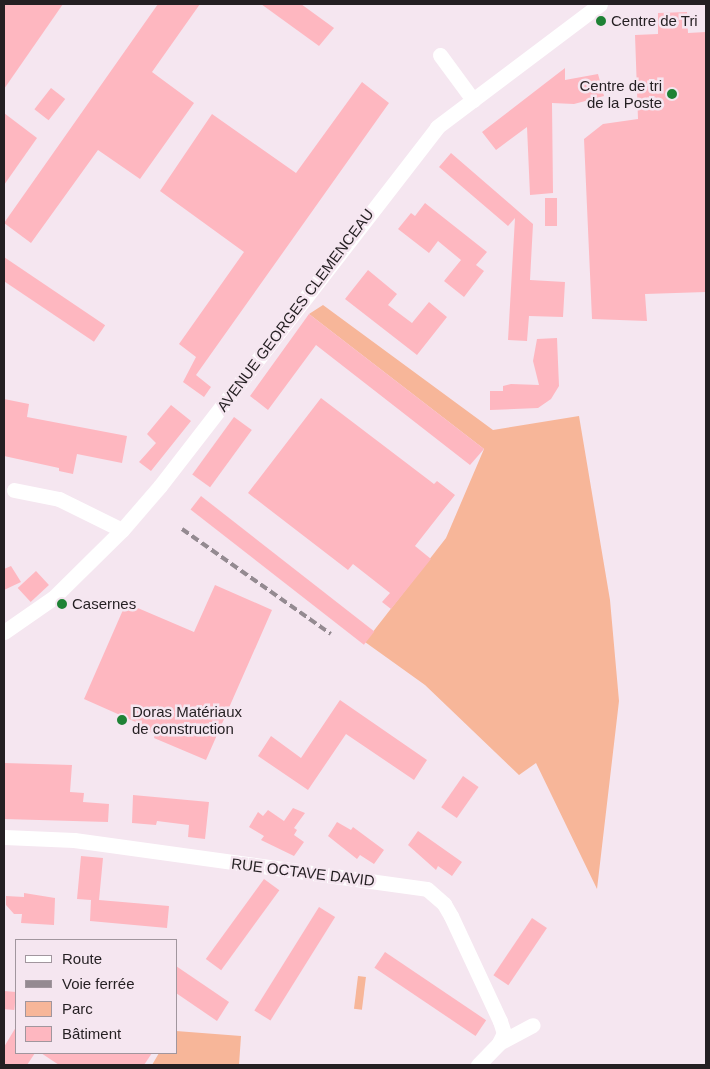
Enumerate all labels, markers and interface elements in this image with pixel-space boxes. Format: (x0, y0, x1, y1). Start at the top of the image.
place label: Centre de Tri (611, 12, 698, 30)
marker: Centre de Tri (595, 15, 607, 27)
place label: Centre de tri de la Poste (579, 76, 662, 111)
marker: Centre de tri de la Poste (666, 88, 678, 100)
street label: AVENUE GEORGES CLEMENCEAU (213, 205, 377, 415)
place label: Casernes (72, 595, 136, 613)
marker: Casernes (56, 598, 68, 610)
place label: Doras Matériaux de construction (132, 702, 242, 737)
marker: Doras Matériaux de construction (116, 714, 128, 726)
street label: RUE OCTAVE DAVID (230, 854, 376, 890)
legend (15, 939, 178, 1054)
text: Route (62, 950, 102, 967)
text: Voie ferrée (62, 975, 135, 992)
text: Parc (62, 1000, 93, 1017)
text: Bâtiment (62, 1025, 121, 1042)

